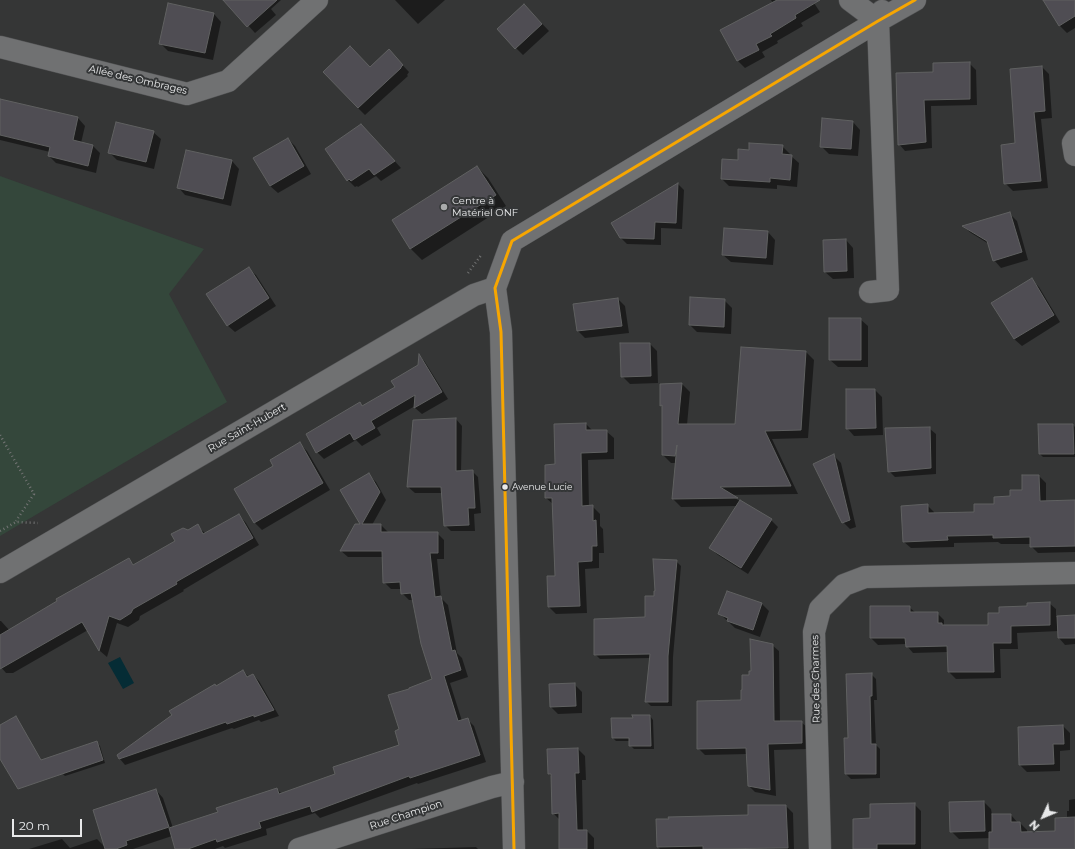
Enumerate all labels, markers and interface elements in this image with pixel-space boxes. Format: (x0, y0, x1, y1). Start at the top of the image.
street label: Allée des Ombrages (88, 63, 188, 97)
place label: Centre à Matériel ONF (452, 195, 518, 218)
marker: Centre à Matériel ONF (439, 202, 449, 212)
street label: Rue Saint-Hubert (206, 401, 288, 455)
marker: Avenue Lucie (500, 482, 510, 492)
place label: Avenue Lucie (512, 482, 572, 492)
street label: Rue des Charmes (809, 635, 823, 723)
north arrow (1023, 797, 1063, 837)
street label: Rue Champion (368, 798, 444, 832)
scale bar (14, 811, 84, 837)
text: N (1026, 817, 1042, 833)
text: 20 m (19, 818, 50, 833)

